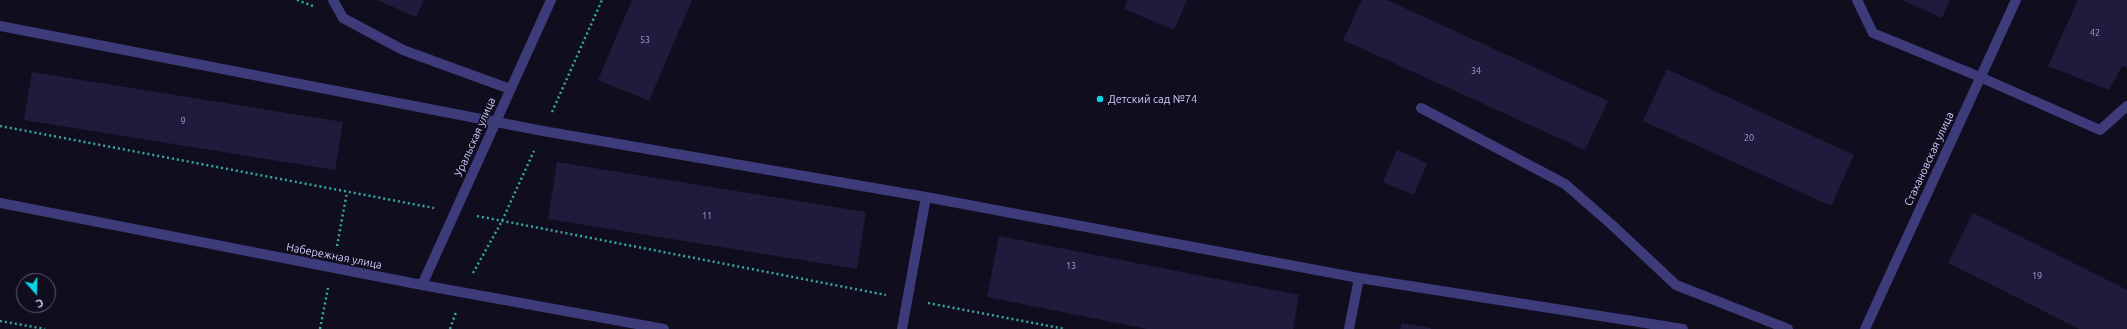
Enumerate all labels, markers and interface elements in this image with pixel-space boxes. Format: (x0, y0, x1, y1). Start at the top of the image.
house number: 42 (2090, 28, 2100, 38)
house number: 53 (640, 35, 650, 45)
house number: 34 (1471, 66, 1481, 76)
place label: Детский сад №74 (1108, 92, 1197, 106)
marker: Детский сад №74 (1095, 94, 1105, 104)
street label: Уральская улица (452, 95, 498, 179)
street label: Стахановская улица (1901, 110, 1957, 208)
house number: 9 (180, 116, 186, 126)
house number: 20 (1744, 133, 1754, 143)
house number: 11 (702, 211, 712, 221)
street label: Набережная улица (285, 240, 383, 272)
house number: 13 (1066, 261, 1076, 271)
house number: 19 (2032, 271, 2042, 281)
north arrow (16, 273, 56, 313)
text: С (34, 296, 45, 310)

